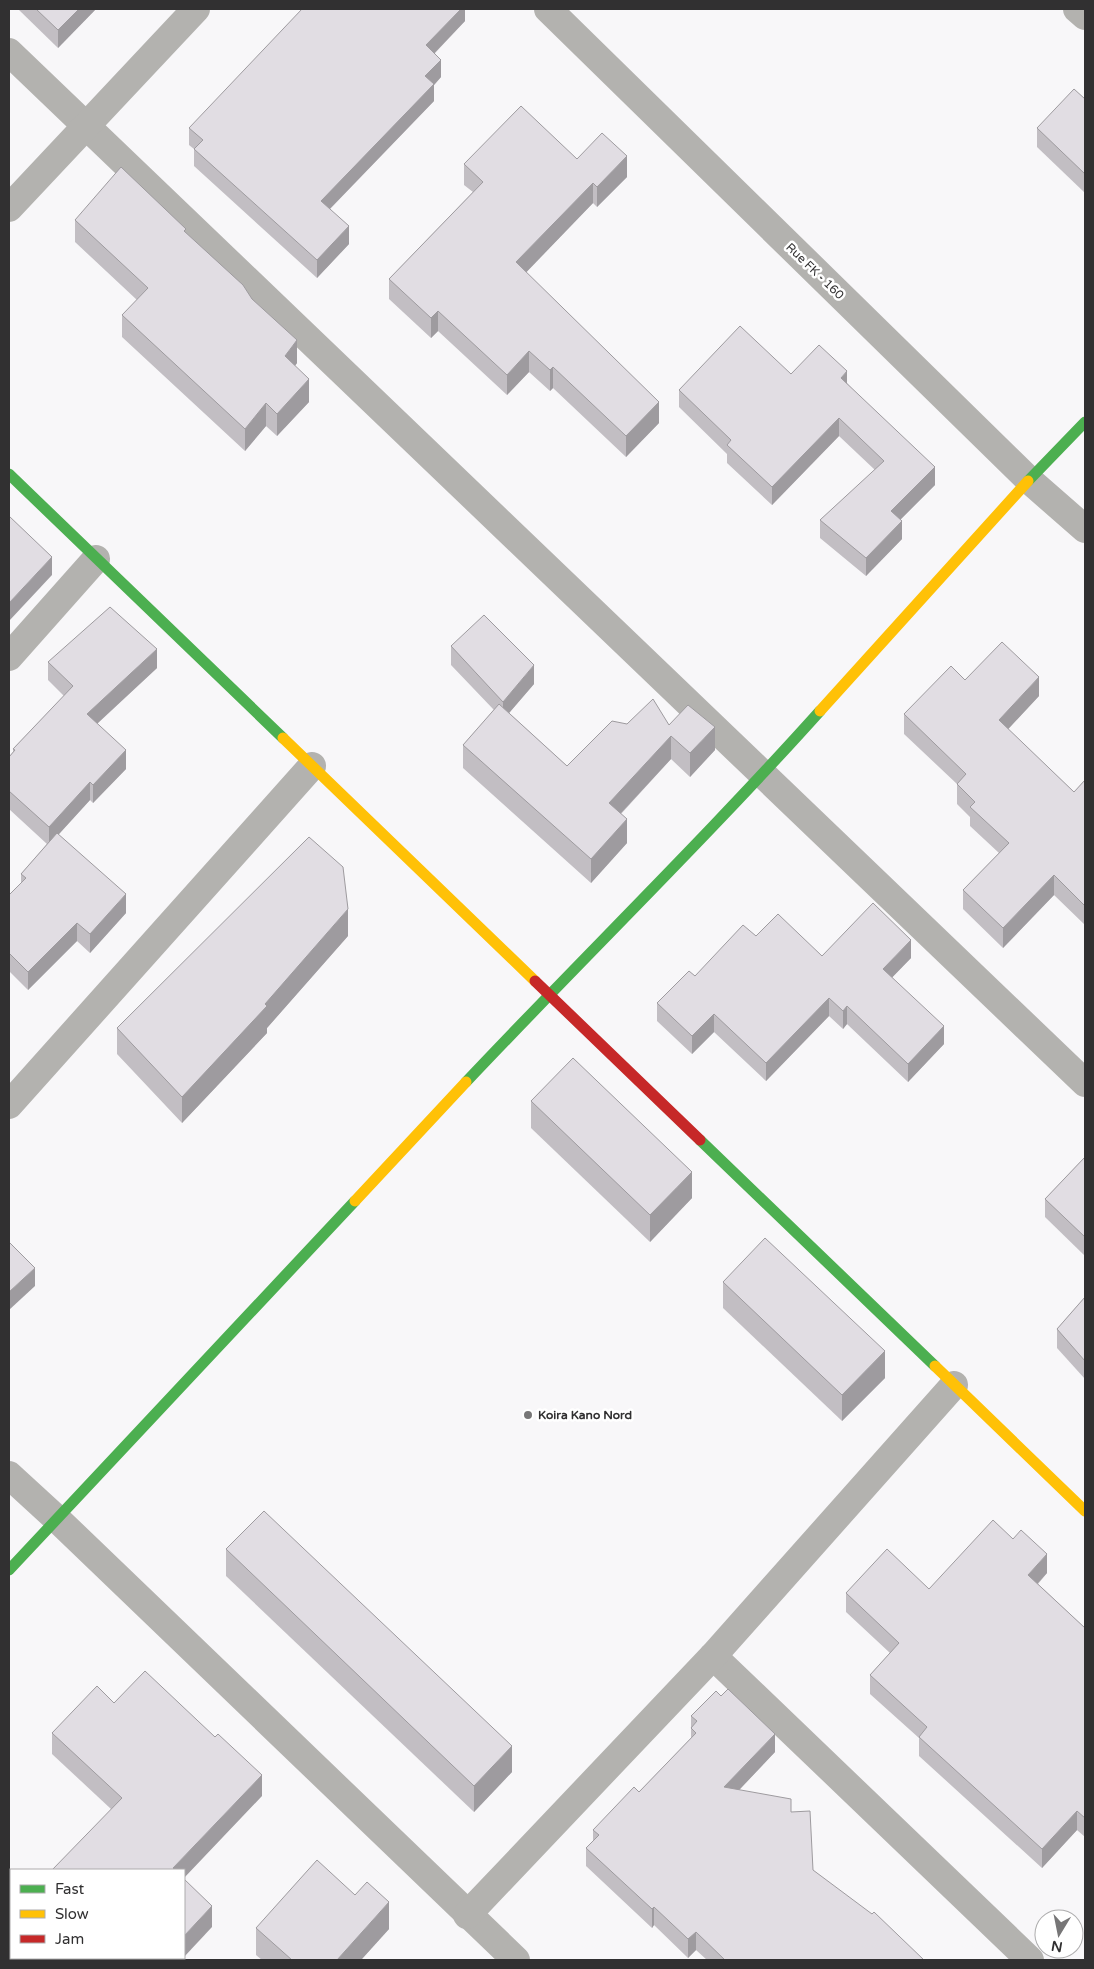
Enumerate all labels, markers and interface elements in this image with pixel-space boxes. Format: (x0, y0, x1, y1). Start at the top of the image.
street label: Rue FK - 160 (783, 240, 847, 302)
place label: Koira Kano Nord (538, 1408, 632, 1422)
marker: Koira Kano Nord (522, 1409, 534, 1421)
legend (10, 1869, 185, 1959)
text: Fast (55, 1880, 85, 1898)
text: Slow (55, 1905, 89, 1923)
north arrow (1034, 1909, 1084, 1959)
text: Jam (55, 1930, 84, 1948)
text: N (1050, 1937, 1064, 1956)

